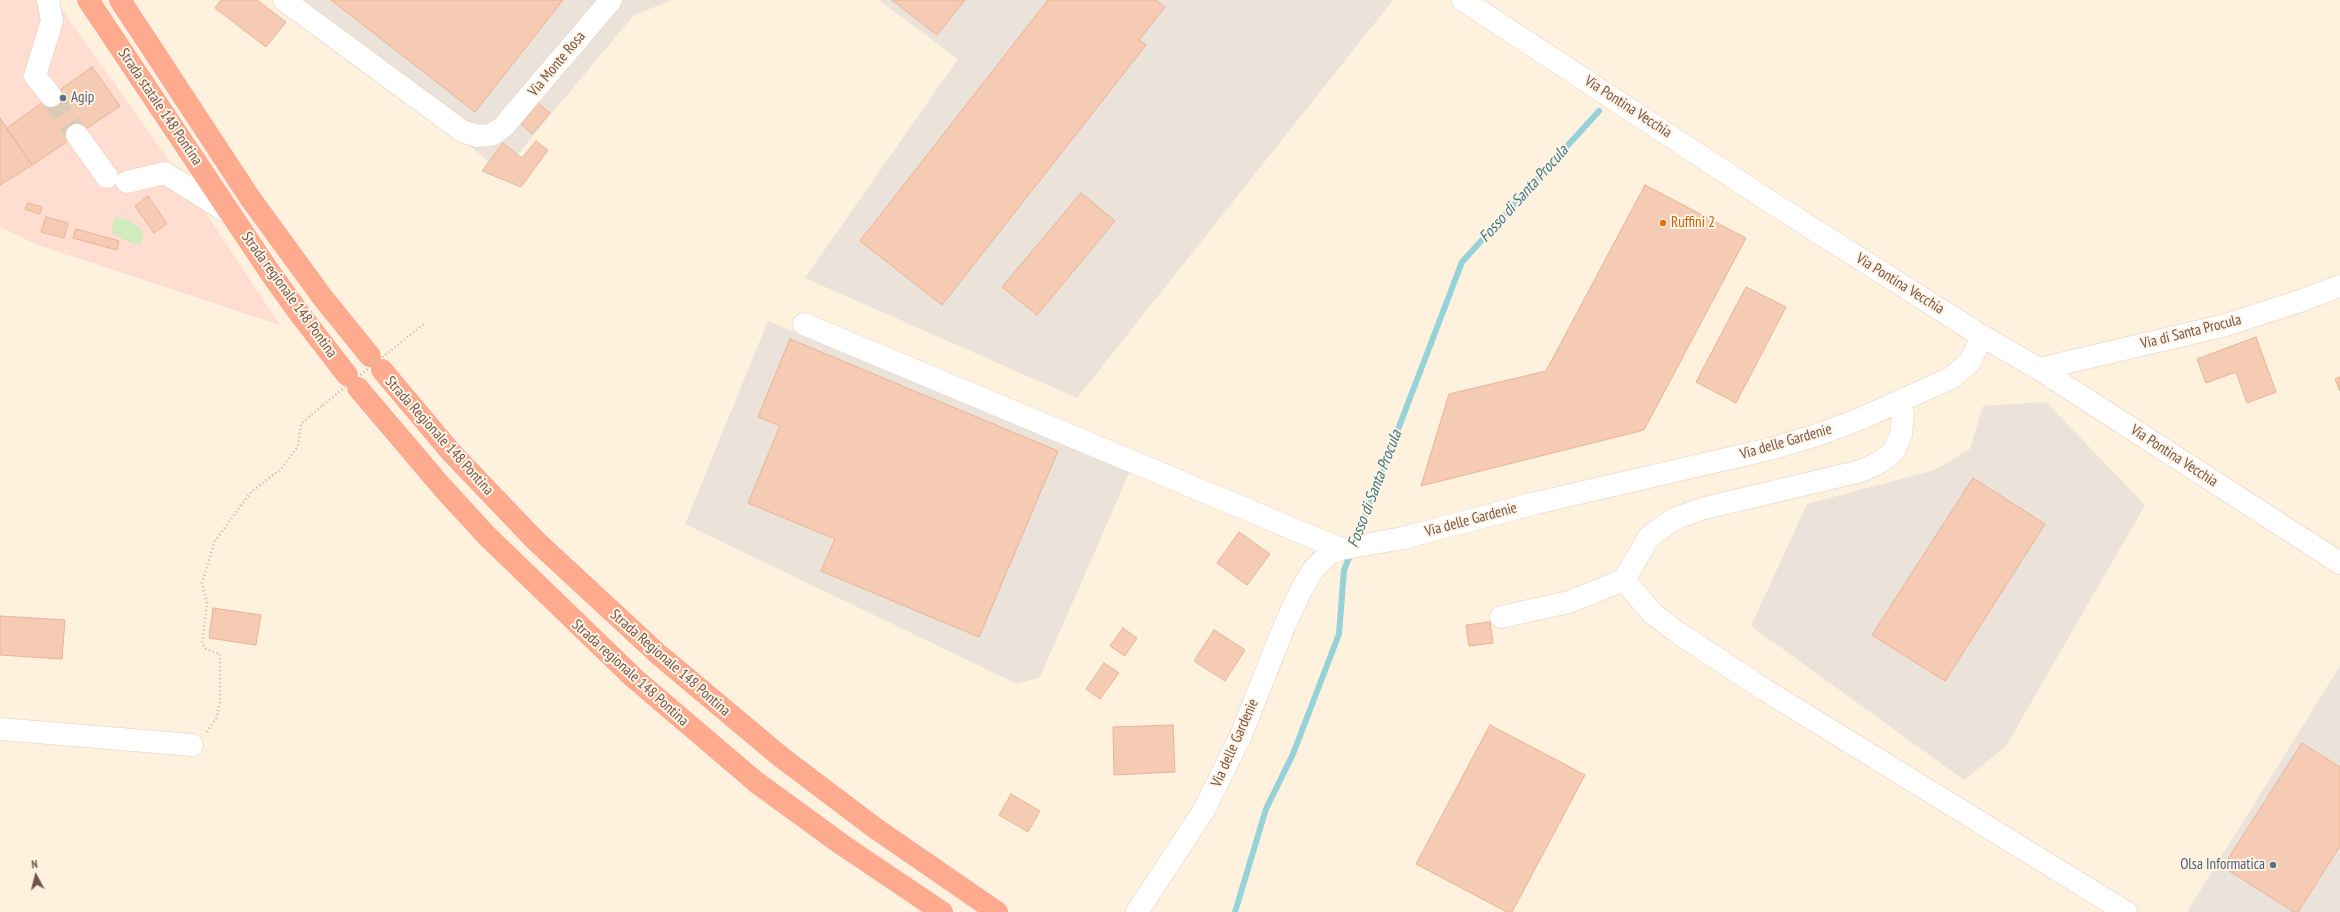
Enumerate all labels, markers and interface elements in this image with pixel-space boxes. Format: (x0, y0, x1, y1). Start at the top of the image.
street label: Via Monte Rosa (525, 28, 589, 100)
street label: Strada statale 148 Pontina (114, 45, 206, 169)
street label: Via Pontina Vecchia (1581, 72, 1675, 142)
place label: Agip (71, 89, 94, 107)
marker: Agip (58, 93, 68, 103)
water label: Fosso di Santa Procula (1475, 142, 1573, 246)
place label: Ruffini 2 (1671, 214, 1715, 232)
marker: Ruffini 2 (1658, 218, 1668, 228)
street label: Strada regionale 148 Pontina (237, 229, 341, 361)
street label: Via Pontina Vecchia (1853, 250, 1947, 318)
street label: Via di Santa Procula (2139, 311, 2243, 353)
street label: Strada Regionale 148 Pontina (381, 373, 497, 499)
street label: Via delle Gardenie (1738, 420, 1834, 464)
street label: Via Pontina Vecchia (2127, 421, 2221, 491)
water label: Fosso di Santa Procula (1344, 428, 1406, 550)
street label: Via delle Gardenie (1423, 499, 1519, 541)
street label: Strada Regionale 148 Pontina (606, 606, 734, 720)
street label: Strada regionale 148 Pontina (568, 616, 692, 730)
street label: Via delle Gardenie (1208, 696, 1262, 790)
north arrow (16, 856, 56, 896)
place label: Olsa Informatica (2180, 856, 2265, 874)
text: N (31, 857, 38, 871)
marker: Olsa Informatica (2268, 860, 2278, 870)

